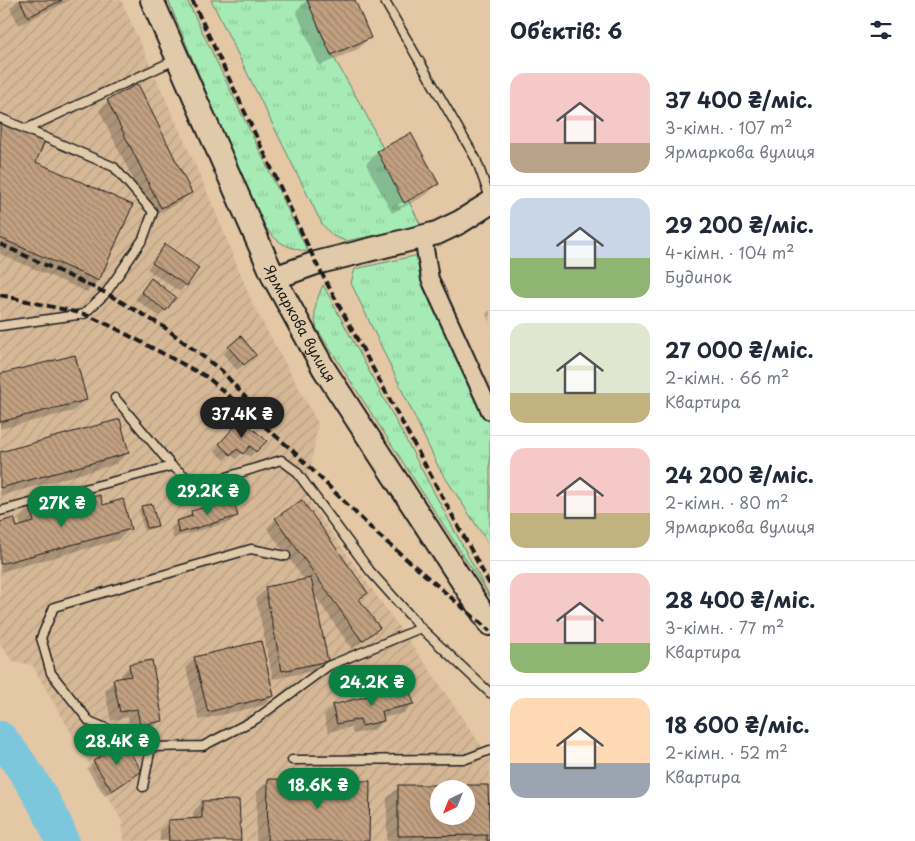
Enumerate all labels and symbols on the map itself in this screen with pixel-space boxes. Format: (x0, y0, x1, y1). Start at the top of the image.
street label: Ярмаркова вулиця (259, 261, 341, 386)
pin: 37.4K ₴ (196, 396, 288, 439)
pin: 29.2K ₴ (162, 474, 254, 516)
pin: 27K ₴ (27, 486, 97, 528)
pin: 24.2K ₴ (326, 664, 418, 707)
pin: 28.4K ₴ (71, 724, 163, 766)
pin: 18.6K ₴ (272, 768, 364, 810)
north arrow (430, 780, 475, 825)

